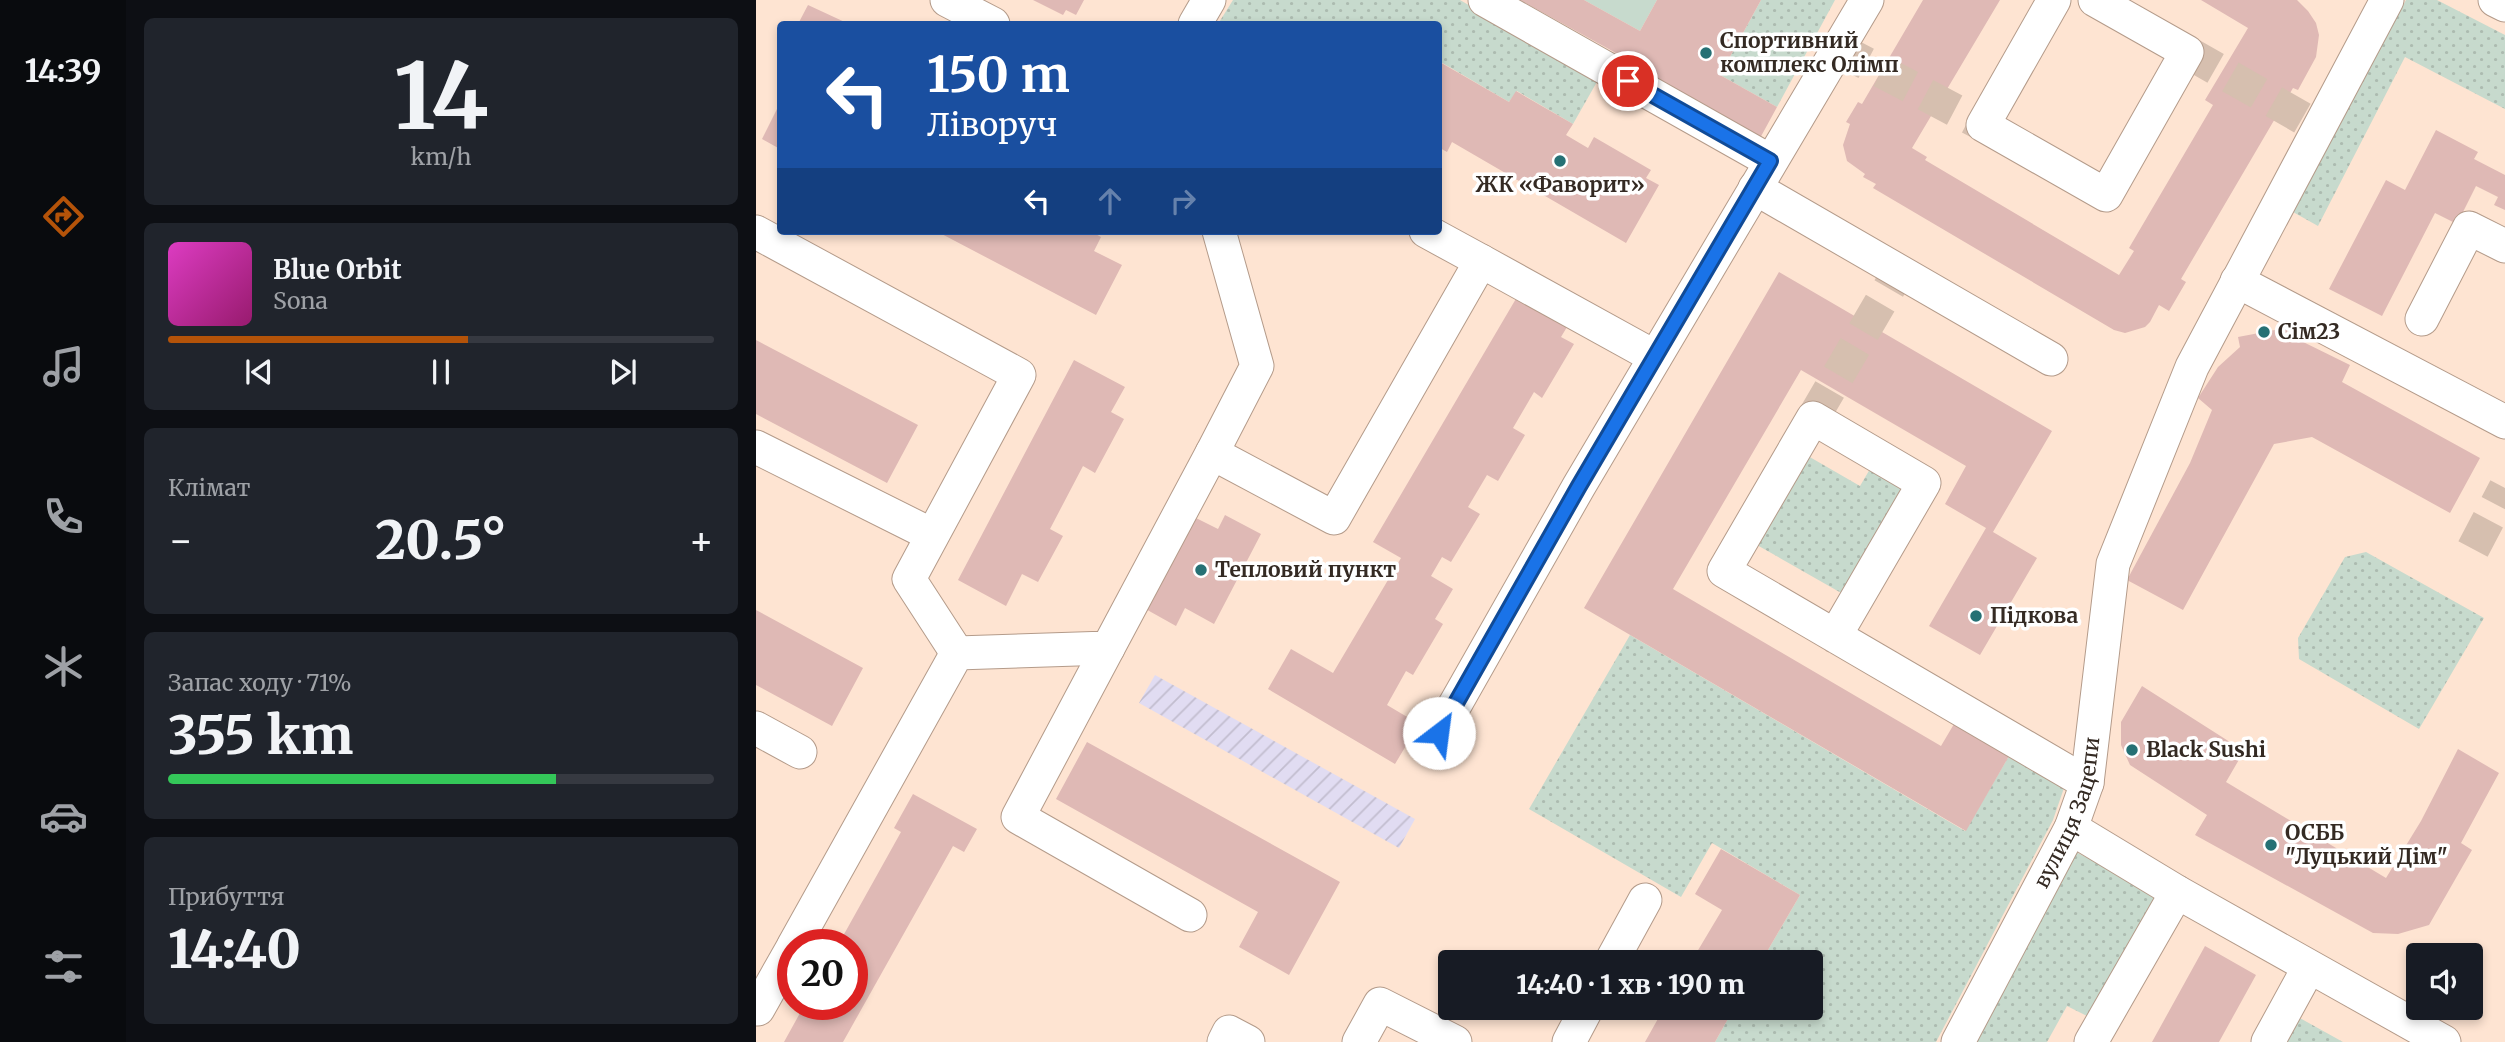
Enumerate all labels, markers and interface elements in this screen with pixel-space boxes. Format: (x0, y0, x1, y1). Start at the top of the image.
place label: Спортивний комплекс Олімп (1720, 27, 1899, 78)
text: 14 (393, 39, 489, 154)
text: 150 m (927, 44, 1070, 105)
marker: Спортивний комплекс Олімп (1698, 45, 1714, 61)
icon: left (812, 49, 903, 140)
text: 14:39 (24, 51, 102, 91)
pin (1598, 51, 1658, 111)
icon: arrive (1609, 62, 1647, 100)
text: Ліворуч (927, 105, 1057, 145)
text: km/h (411, 142, 471, 171)
marker: ЖК «Фаворит» (1552, 153, 1568, 169)
place label: ЖК «Фаворит» (1475, 171, 1645, 198)
icon: left (1018, 182, 1056, 220)
icon: ahead (1091, 182, 1129, 220)
icon: right (1164, 182, 1202, 220)
icon: directions (39, 192, 88, 241)
text: Blue Orbit (273, 253, 402, 286)
text: Sona (273, 286, 328, 315)
place label: Сім23 (2278, 318, 2340, 345)
marker: Сім23 (2256, 324, 2272, 340)
icon: music (39, 342, 88, 391)
icon: previous (240, 353, 278, 391)
icon: pause (422, 353, 460, 391)
icon: next (604, 353, 642, 391)
text: Клімат (168, 473, 250, 502)
icon: phone (39, 492, 88, 541)
text: 20.5° (375, 508, 507, 573)
text: − (168, 517, 193, 564)
text: + (689, 517, 714, 564)
place label: Тепловий пункт (1215, 556, 1396, 583)
marker: Тепловий пункт (1193, 562, 1209, 578)
place label: Підкова (1990, 602, 2078, 629)
marker: Підкова (1968, 608, 1984, 624)
icon: climate (39, 642, 88, 691)
text: Запас ходу · 71% (168, 668, 352, 697)
position arrow (1402, 696, 1476, 770)
text: 355 km (168, 703, 353, 768)
street label: вулиця Зацепи (2028, 735, 2105, 892)
place label: Black Sushi (2146, 736, 2266, 763)
marker: Black Sushi (2124, 742, 2140, 758)
icon: car (39, 792, 88, 841)
place label: ОСББ "Луцький Дім" (2285, 819, 2448, 870)
marker: ОСББ "Луцький Дім" (2263, 837, 2279, 853)
text: Прибуття (168, 882, 285, 911)
text: 14:40 (168, 917, 301, 982)
speed limit sign: 20 (777, 929, 868, 1020)
icon: filters (39, 942, 88, 991)
map controls (2406, 943, 2483, 1020)
button: sound (2406, 943, 2483, 1020)
text: 14:40 · 1 хв · 190 m (1516, 968, 1745, 1001)

